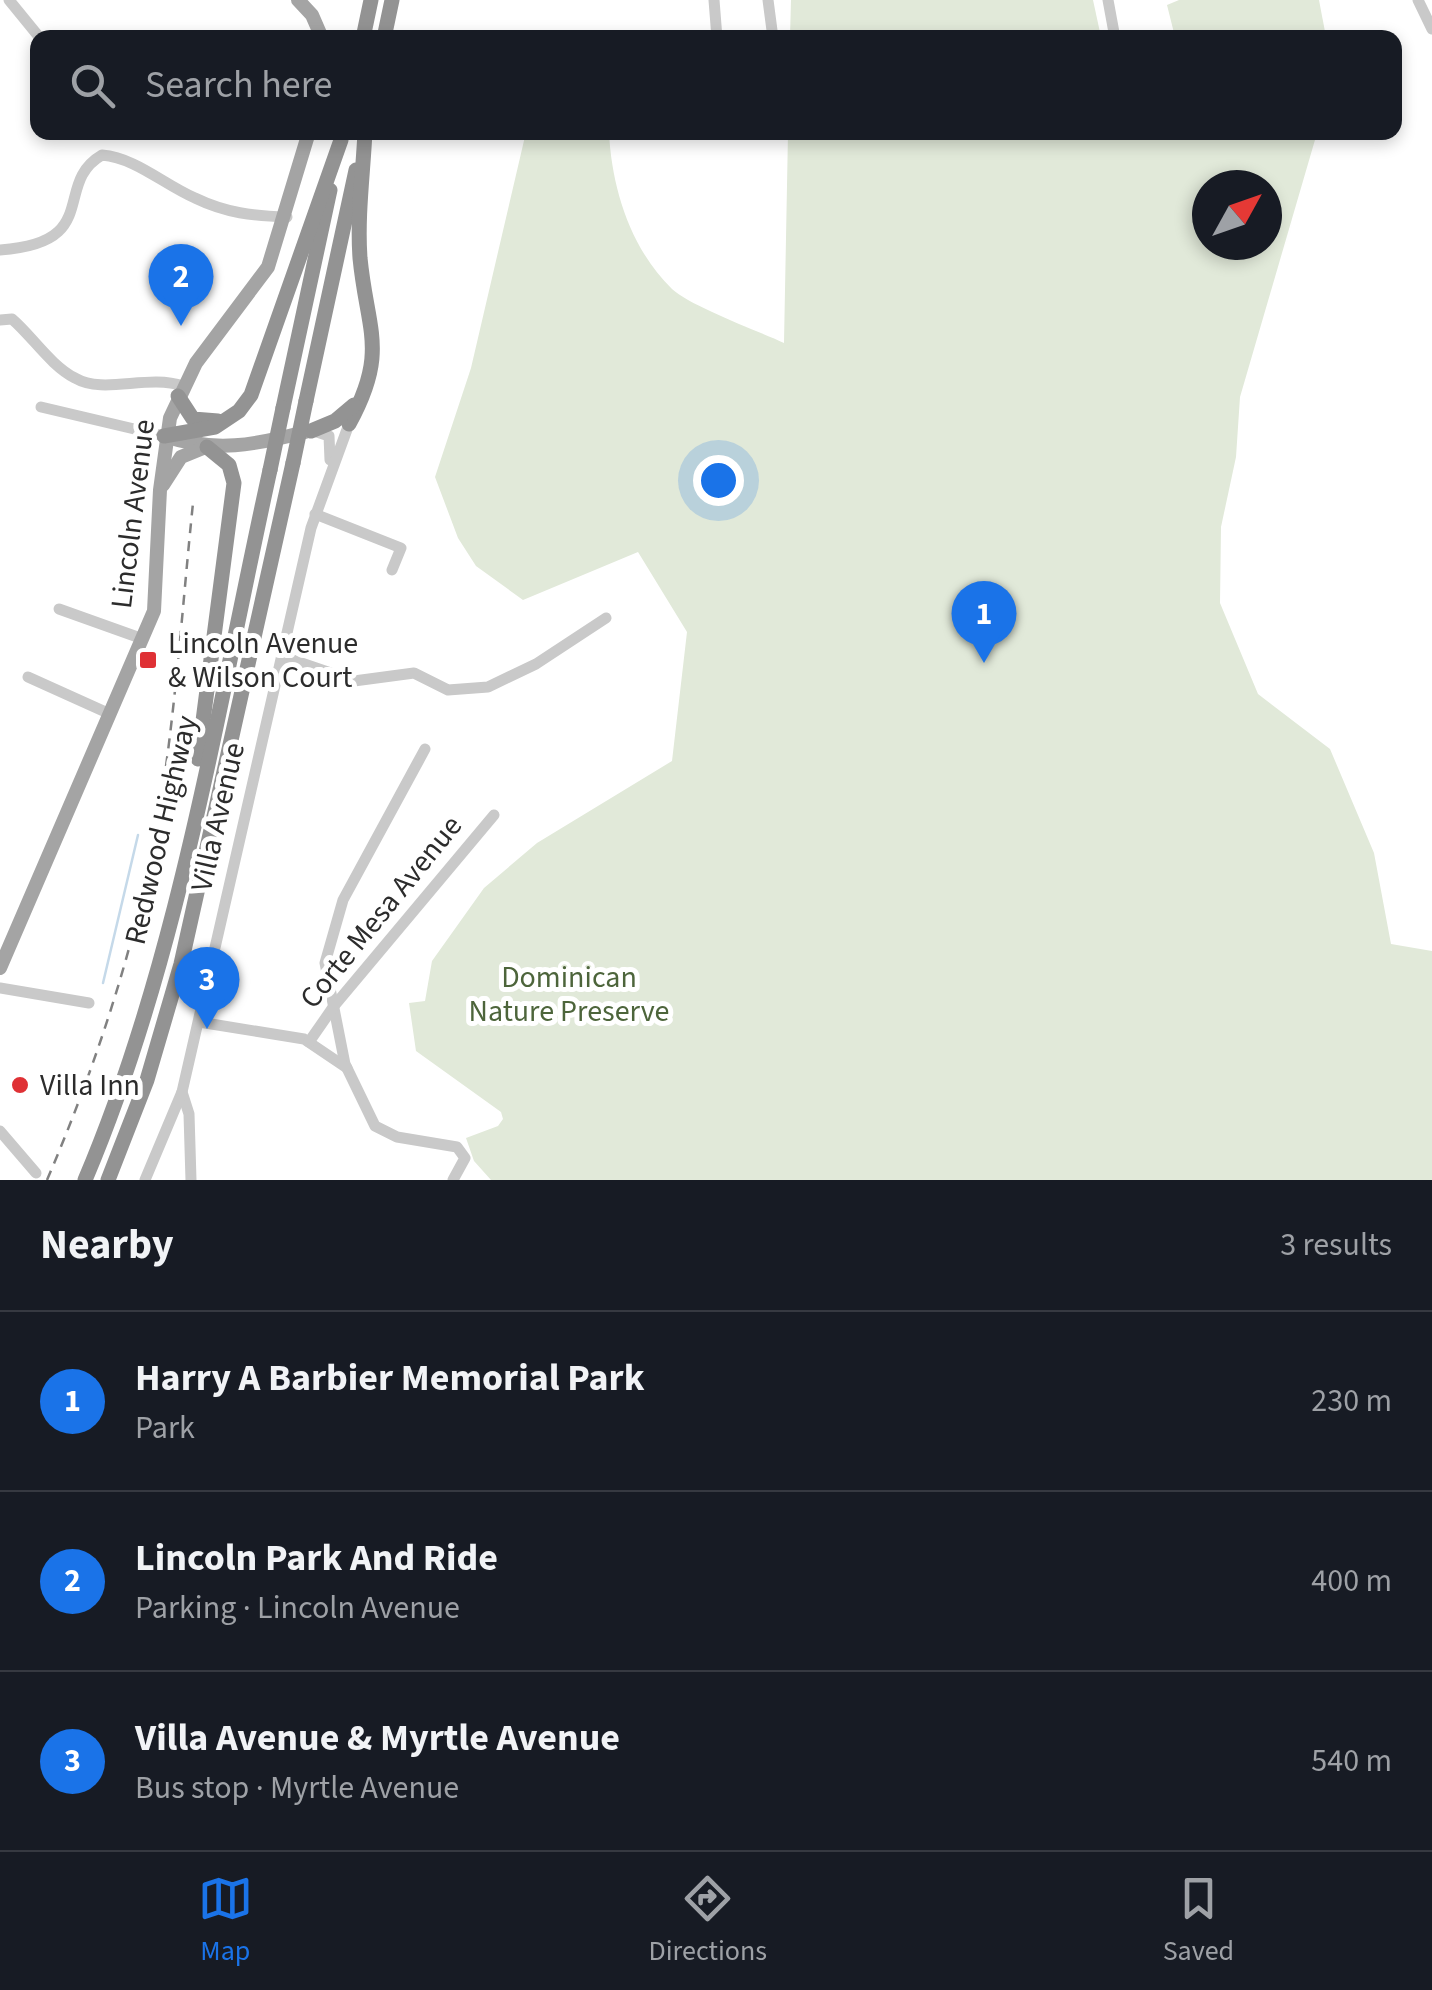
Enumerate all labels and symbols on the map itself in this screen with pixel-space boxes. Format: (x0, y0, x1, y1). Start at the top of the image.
north arrow (1192, 170, 1282, 260)
pin: 2 (148, 244, 214, 326)
street label: Lincoln Avenue (100, 417, 166, 611)
your location (693, 455, 744, 506)
pin: 1 (952, 580, 1016, 663)
place label: Lincoln Avenue & Wilson Court (168, 622, 358, 699)
marker: Lincoln Avenue & Wilson Court (137, 649, 159, 671)
street label: Redwood Highway (114, 711, 208, 949)
street label: Villa Avenue (180, 738, 256, 896)
street label: Corte Mesa Avenue (290, 806, 472, 1018)
pin: 3 (174, 946, 240, 1029)
park label: Dominican Nature Preserve (469, 956, 669, 1033)
place label: Villa Inn (40, 1064, 140, 1107)
marker: Villa Inn (9, 1074, 31, 1096)

